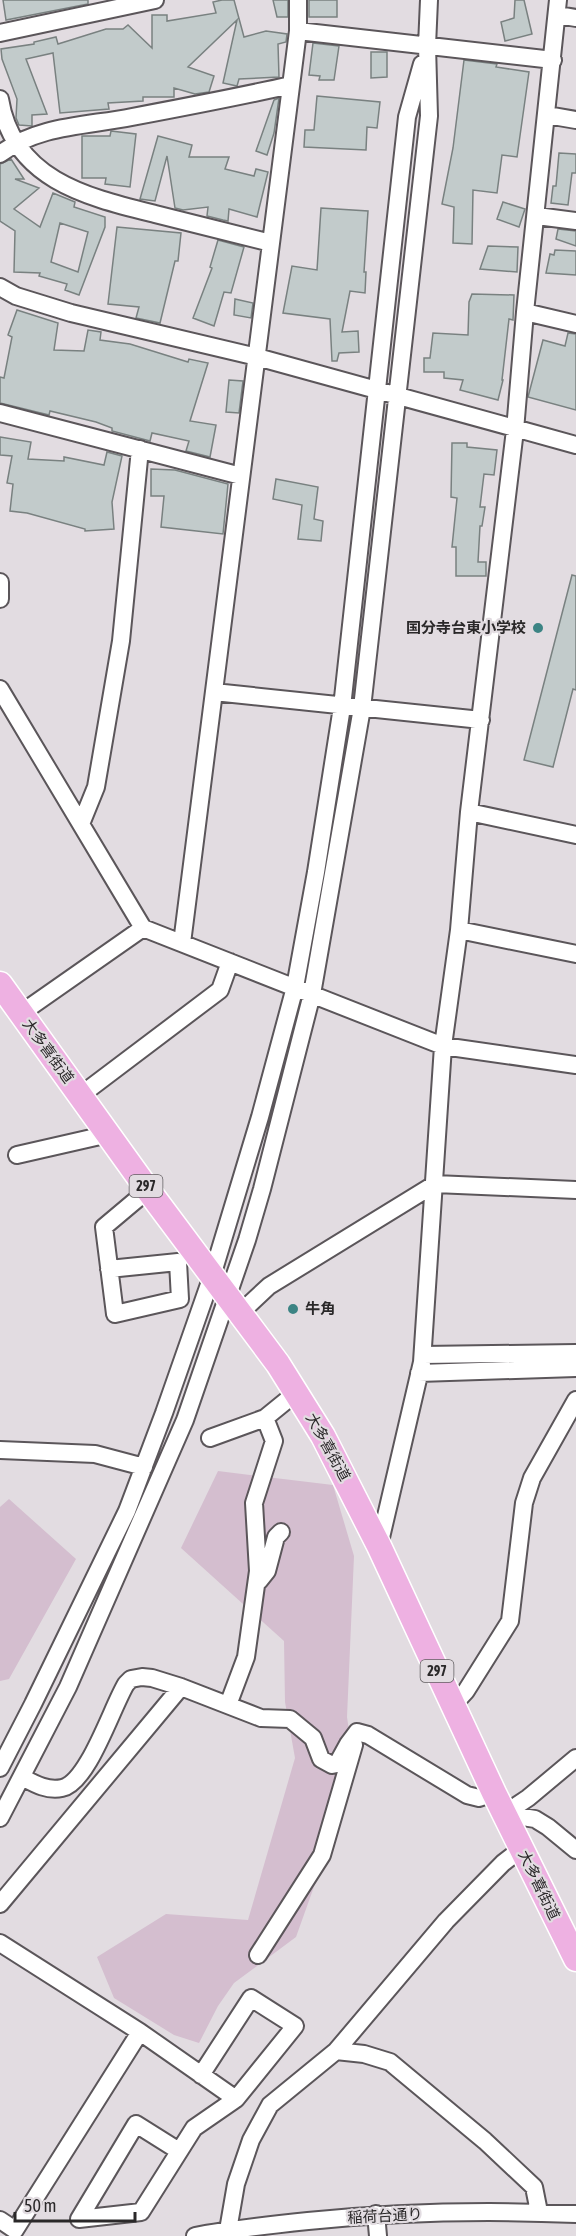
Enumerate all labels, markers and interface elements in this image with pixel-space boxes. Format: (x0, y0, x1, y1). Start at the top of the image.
place label: 国分寺台東小学校 (406, 619, 526, 636)
marker: 国分寺台東小学校 (531, 621, 545, 635)
street label: 大多喜街道 (19, 1015, 77, 1086)
road number: 297 (130, 1175, 162, 1197)
place label: 牛角 (305, 1300, 335, 1317)
marker: 牛角 (286, 1302, 300, 1316)
street label: 大多喜街道 (303, 1410, 354, 1484)
road number: 297 (420, 1660, 454, 1682)
street label: 大多喜街道 (515, 1847, 564, 1922)
scale bar (15, 2185, 135, 2223)
text: 50 m (24, 2195, 56, 2216)
street label: 稲荷台通り (347, 2205, 423, 2226)

